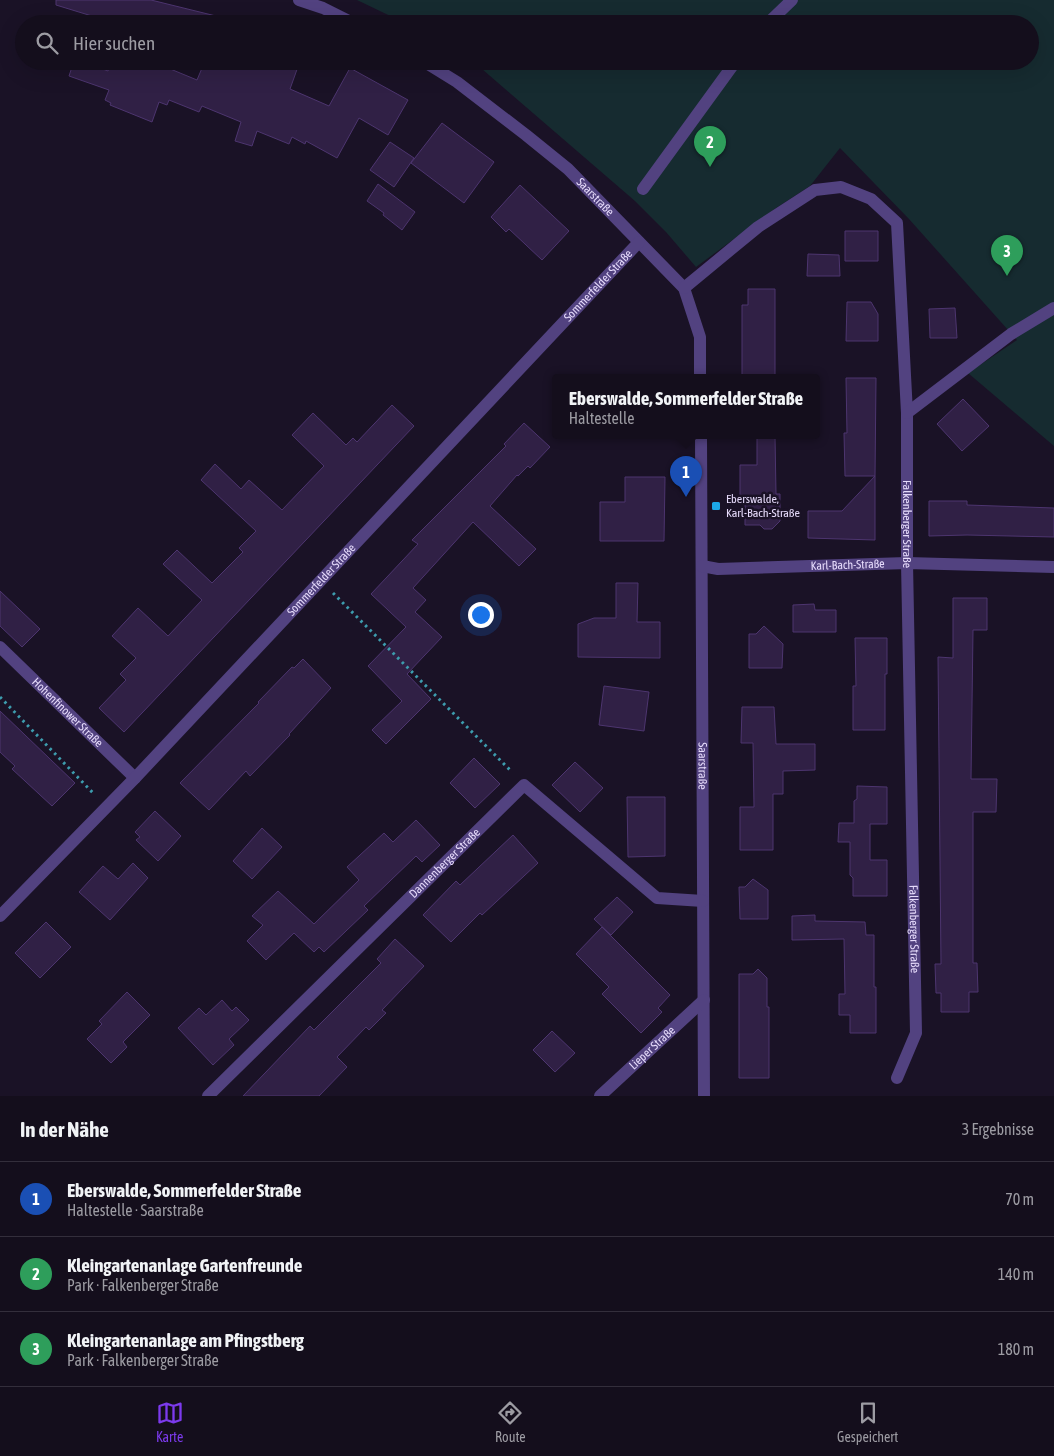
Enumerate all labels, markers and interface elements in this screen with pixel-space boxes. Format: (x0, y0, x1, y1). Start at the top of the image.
search box (15, 15, 1039, 70)
icon: search (33, 29, 61, 57)
text: Hier suchen (73, 32, 155, 54)
pin: 2 (694, 126, 726, 167)
street label: Saarstraße (574, 175, 617, 219)
pin: 3 (991, 235, 1023, 276)
street label: Sommerfelder Straße (561, 247, 635, 324)
popup (552, 374, 820, 439)
text: Eberswalde, Sommerfelder Straße (569, 387, 803, 409)
text: Haltestelle (569, 409, 634, 427)
pin: 1 (670, 456, 702, 497)
street label: Falkenberger Straße (900, 480, 914, 568)
place label: Eberswalde, Karl-Bach-Straße (726, 492, 800, 520)
marker: Eberswalde, Karl-Bach-Straße (710, 500, 722, 512)
street label: Sommerfelder Straße (284, 541, 358, 619)
street label: Karl-Bach-Straße (810, 557, 885, 573)
your location (468, 602, 494, 628)
street label: Hohenfinower Straße (29, 675, 106, 750)
street label: Saarstraße (695, 742, 710, 790)
street label: Dannenberger Straße (406, 825, 483, 901)
street label: Falkenberger Straße (906, 885, 922, 973)
street label: Lieper Straße (626, 1023, 678, 1073)
text: In der Nähe (20, 1117, 109, 1141)
text: 3 Ergebnisse (962, 1120, 1034, 1138)
text: Eberswalde, Sommerfelder Straße (67, 1179, 301, 1201)
text: 1 (32, 1190, 40, 1208)
text: 70 m (1005, 1190, 1034, 1208)
text: Haltestelle · Saarstraße (67, 1201, 204, 1219)
text: Kleingartenanlage Gartenfreunde (67, 1254, 302, 1276)
text: 2 (32, 1265, 40, 1283)
text: 140 m (998, 1265, 1034, 1283)
text: Park · Falkenberger Straße (67, 1276, 219, 1294)
text: Kleingartenanlage am Pfingstberg (67, 1329, 304, 1351)
text: 3 (32, 1340, 40, 1358)
text: 180 m (998, 1340, 1034, 1358)
text: Park · Falkenberger Straße (67, 1351, 219, 1369)
tab: Karte (156, 1399, 184, 1445)
tab: Route (495, 1399, 526, 1445)
tab: Gespeichert (837, 1399, 898, 1445)

